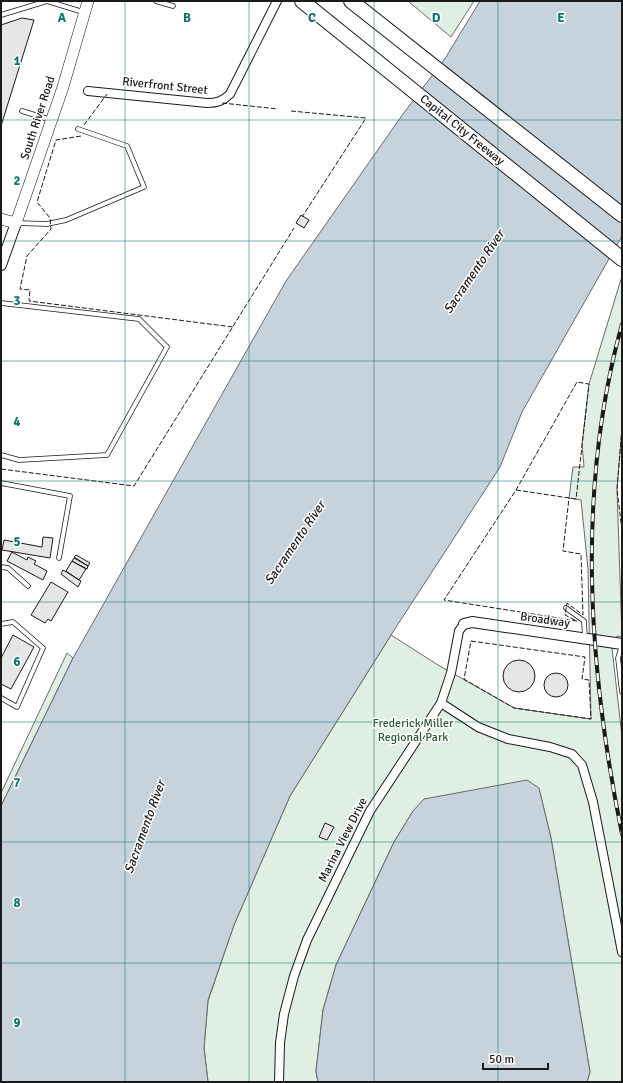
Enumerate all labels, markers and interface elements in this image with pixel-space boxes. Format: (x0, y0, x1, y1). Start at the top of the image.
text: A (58, 10, 67, 26)
text: B (183, 10, 191, 26)
text: C (308, 10, 316, 26)
text: D (432, 10, 441, 26)
text: E (557, 10, 565, 26)
text: 1 (13, 53, 21, 69)
street label: South River Road (17, 74, 59, 162)
street label: Riverfront Street (122, 74, 208, 98)
street label: Capital City Freeway (417, 91, 508, 169)
text: 2 (13, 173, 21, 189)
water label: Sacramento River (440, 225, 509, 317)
text: 3 (13, 293, 21, 309)
text: 4 (13, 414, 21, 430)
water label: Sacramento River (261, 496, 330, 588)
text: 5 (13, 534, 21, 550)
street label: Broadway (519, 609, 571, 631)
text: 6 (13, 654, 21, 670)
park label: Frederick Miller Regional Park (373, 716, 454, 745)
text: 7 (13, 775, 21, 791)
water label: Sacramento River (121, 776, 170, 876)
street label: Marina View Drive (315, 795, 371, 885)
text: 8 (13, 895, 21, 911)
text: 9 (13, 1015, 21, 1031)
scale bar (483, 1045, 548, 1071)
text: 50 m (489, 1052, 514, 1067)

